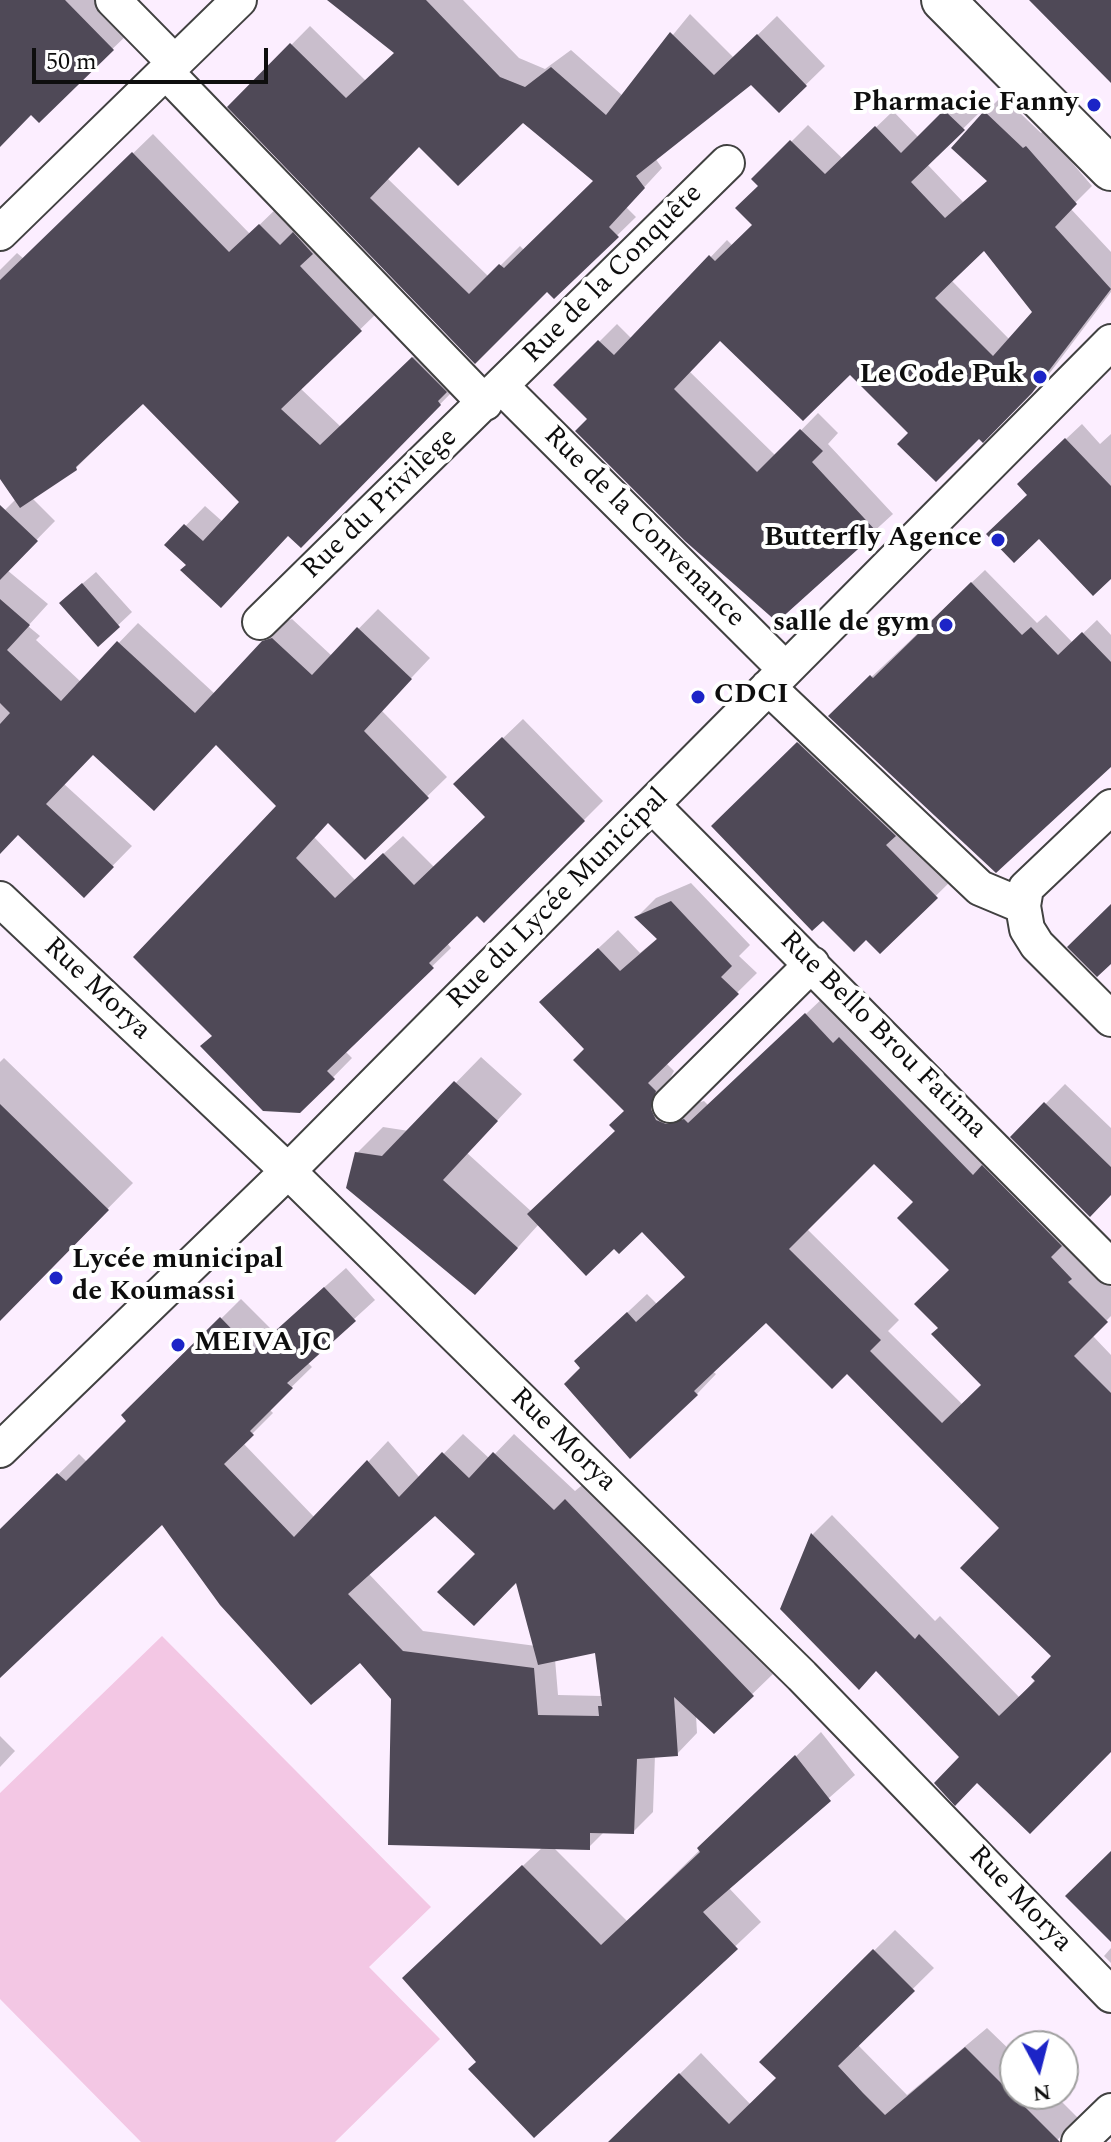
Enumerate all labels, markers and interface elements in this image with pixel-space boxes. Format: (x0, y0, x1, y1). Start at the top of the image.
scale bar (36, 32, 272, 82)
text: 50 m (46, 44, 97, 80)
place label: Pharmacie Fanny (852, 88, 1078, 122)
marker: Pharmacie Fanny (1085, 96, 1103, 114)
street label: Rue de la Conquête (517, 178, 711, 372)
place label: Le Code Puk (860, 360, 1024, 394)
marker: Le Code Puk (1031, 368, 1049, 386)
street label: Rue de la Convenance (535, 420, 751, 636)
street label: Rue du Privilège (296, 422, 466, 588)
place label: Butterfly Agence (764, 523, 982, 557)
marker: Butterfly Agence (989, 531, 1007, 549)
place label: salle de gym (773, 608, 930, 642)
marker: salle de gym (937, 616, 955, 634)
place label: CDCI (714, 680, 789, 714)
marker: CDCI (689, 688, 707, 706)
street label: Rue du Lycée Municipal (441, 782, 677, 1018)
street label: Rue Bello Brou Fatima (771, 925, 993, 1147)
street label: Rue Morya (35, 932, 157, 1048)
place label: Lycée municipal de Koumassi (72, 1245, 283, 1311)
marker: Lycée municipal de Koumassi (47, 1269, 65, 1287)
place label: MEIVA JC (194, 1328, 332, 1362)
marker: MEIVA JC (169, 1336, 187, 1354)
street label: Rue Morya (502, 1382, 622, 1500)
street label: Rue Morya (960, 1840, 1078, 1960)
north arrow (999, 2030, 1079, 2110)
text: N (1031, 2075, 1053, 2110)

